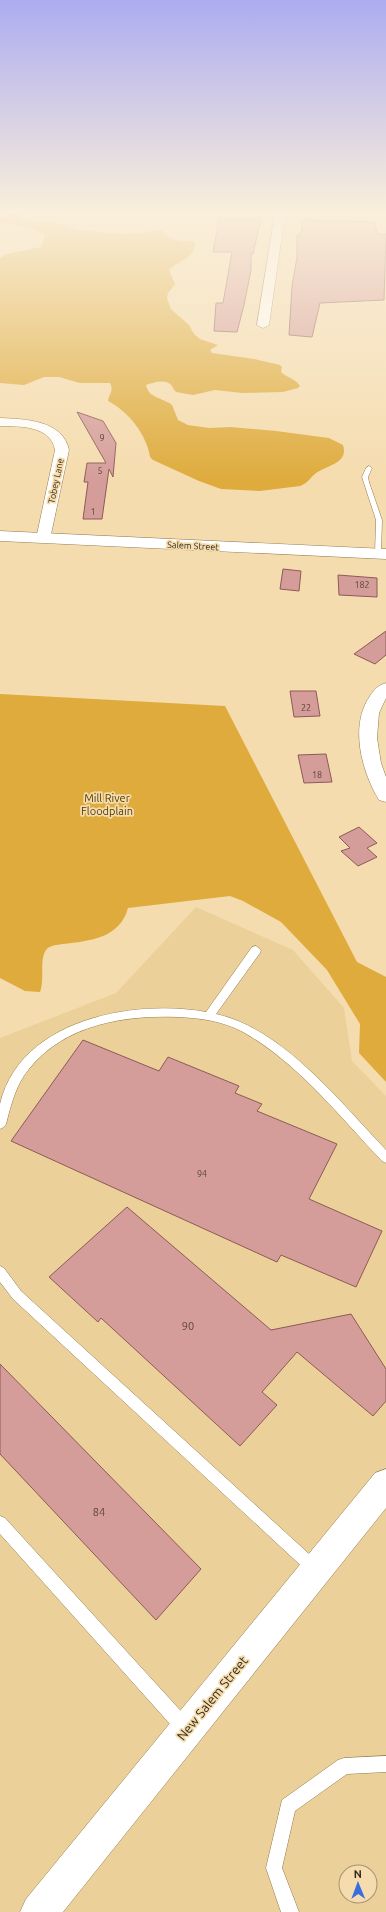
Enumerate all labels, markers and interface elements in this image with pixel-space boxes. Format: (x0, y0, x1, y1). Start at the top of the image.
house number: 9 (99, 433, 105, 443)
street label: Tobey Lane (46, 458, 66, 504)
house number: 5 (97, 466, 103, 476)
house number: 1 (90, 507, 96, 517)
street label: Salem Street (167, 540, 220, 552)
house number: 182 (354, 580, 370, 590)
house number: 22 (301, 703, 311, 713)
house number: 18 (312, 770, 322, 780)
park label: Mill River Floodplain (81, 792, 133, 817)
house number: 94 (197, 1169, 207, 1179)
house number: 90 (182, 1320, 194, 1332)
house number: 84 (93, 1506, 105, 1518)
street label: New Salem Street (174, 1653, 250, 1743)
north arrow (338, 1864, 378, 1904)
text: N (354, 1868, 362, 1880)

